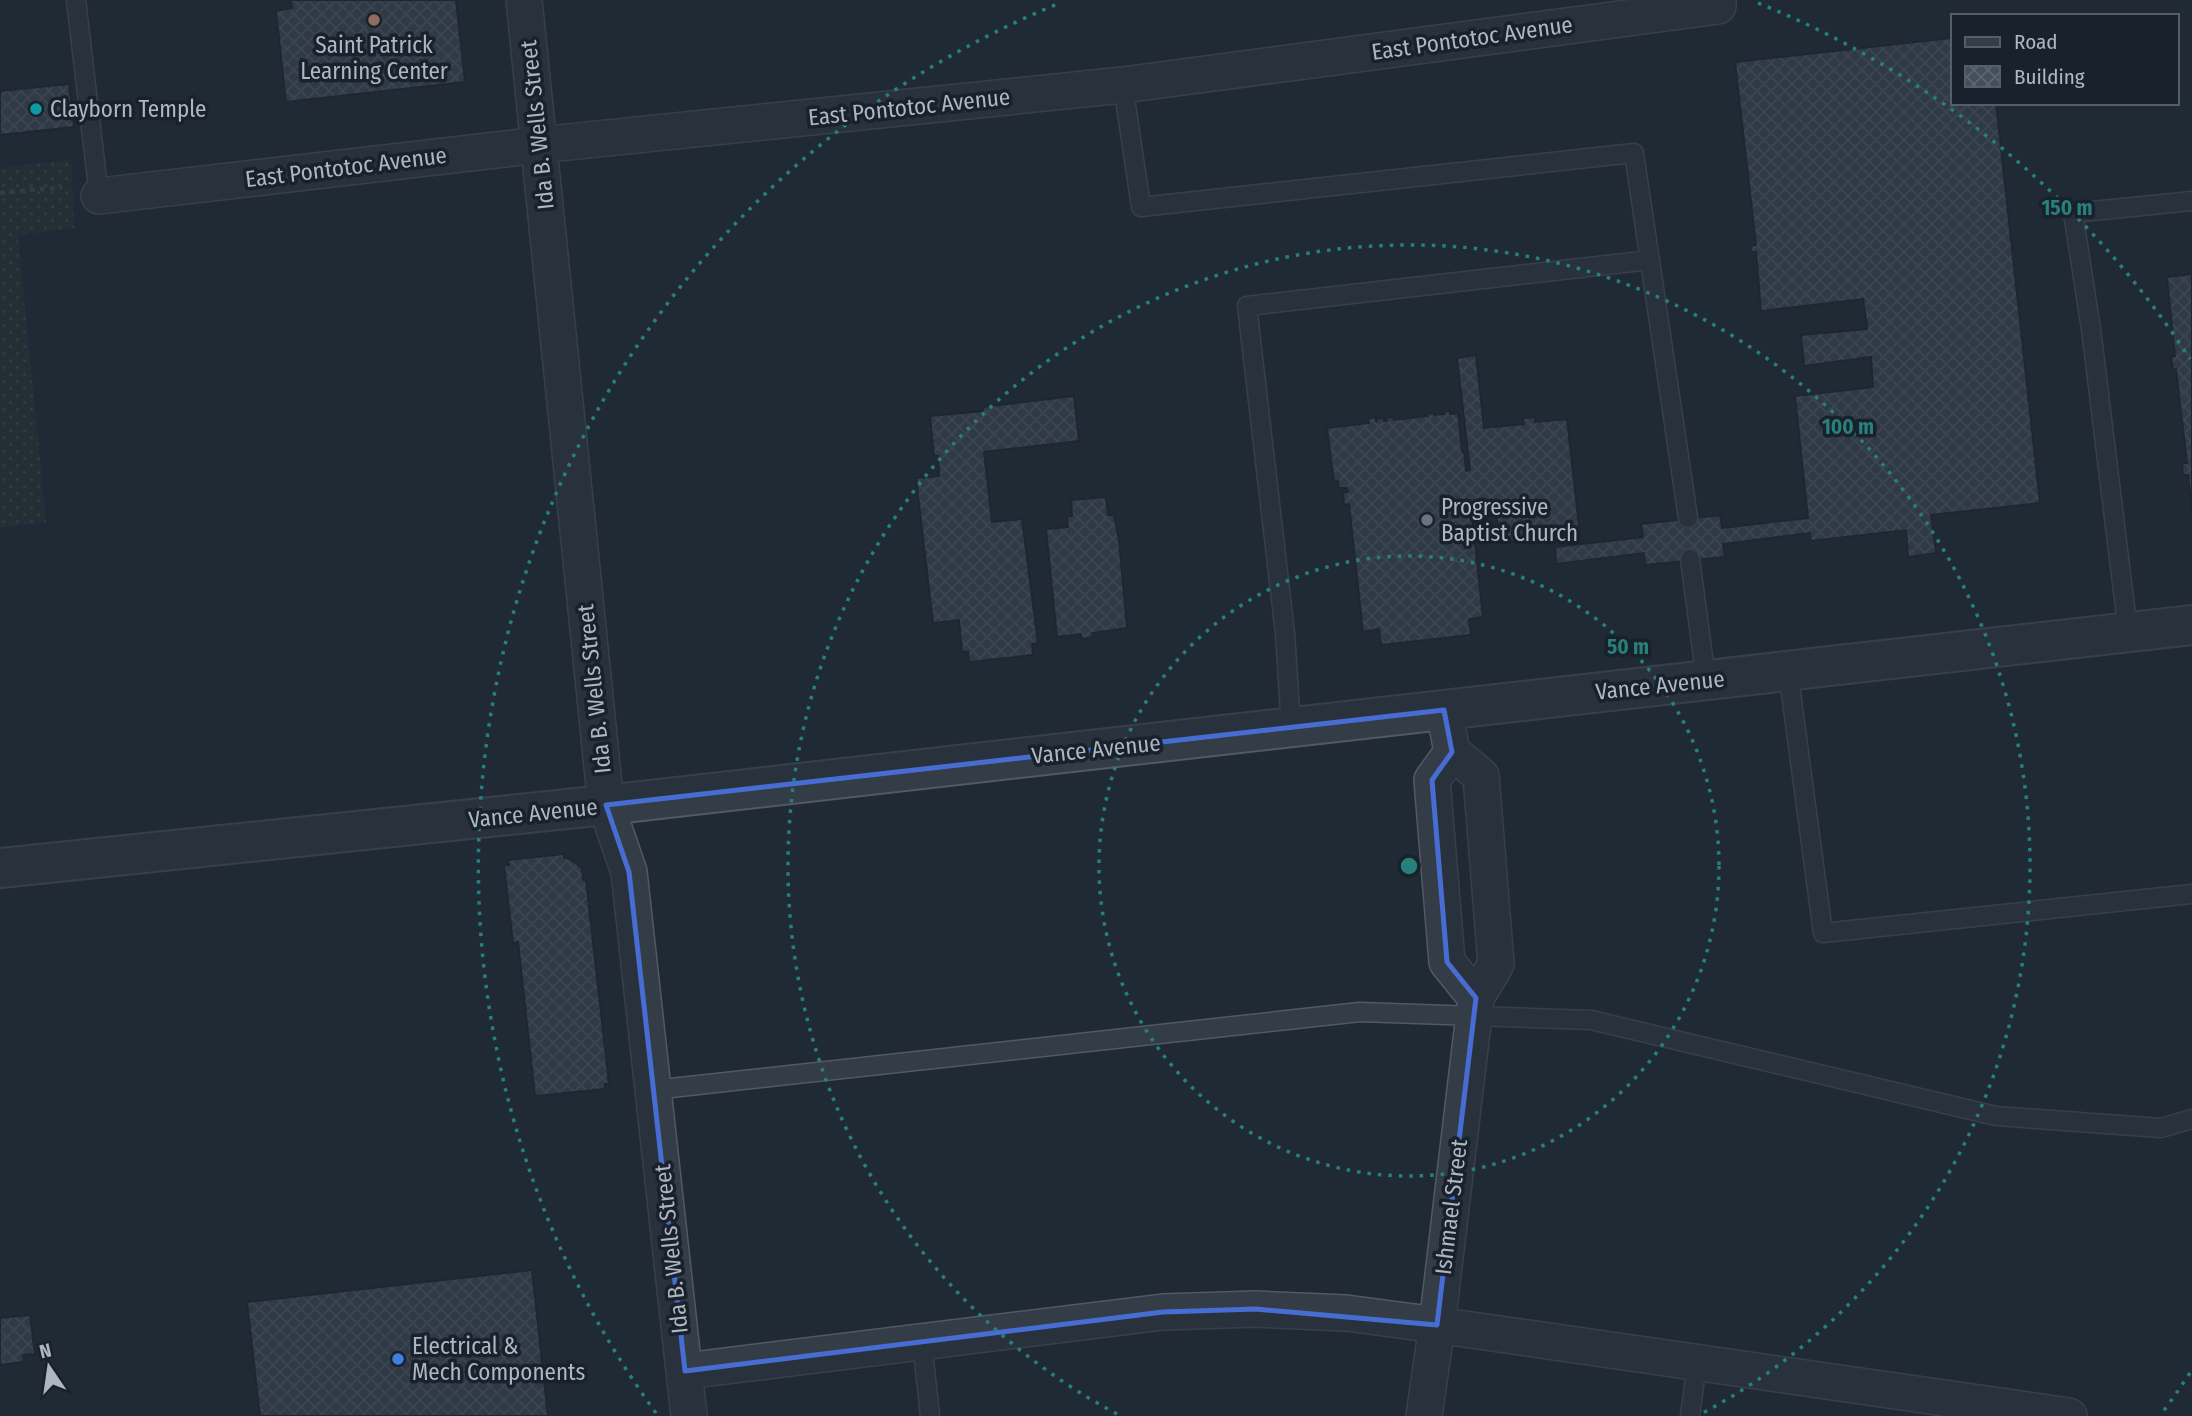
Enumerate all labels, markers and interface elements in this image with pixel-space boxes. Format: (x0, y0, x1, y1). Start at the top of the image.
street label: East Pontotoc Avenue (1370, 10, 1574, 66)
marker: Saint Patrick Learning Center (366, 12, 382, 28)
legend (1951, 14, 2178, 105)
text: Road (2014, 29, 2058, 55)
place label: Saint Patrick Learning Center (300, 31, 448, 85)
street label: Ida B. Wells Street (514, 38, 560, 211)
text: Building (2014, 64, 2085, 90)
street label: East Pontotoc Avenue (807, 82, 1011, 132)
place label: Clayborn Temple (50, 95, 206, 123)
marker: Clayborn Temple (28, 101, 44, 117)
street label: East Pontotoc Avenue (244, 141, 448, 193)
text: 150 m (2041, 195, 2093, 221)
text: 100 m (1822, 414, 1874, 440)
place label: Progressive Baptist Church (1441, 493, 1578, 547)
marker: Progressive Baptist Church (1419, 512, 1435, 528)
street label: Ida B. Wells Street (571, 602, 617, 775)
text: 50 m (1607, 634, 1649, 660)
street label: Vance Avenue (1594, 664, 1726, 706)
street label: Vance Avenue (1030, 728, 1162, 770)
street label: Vance Avenue (467, 792, 599, 834)
centre of rings (1397, 854, 1421, 878)
street label: Ishmael Street (1429, 1137, 1473, 1276)
street label: Ida B. Wells Street (648, 1162, 694, 1335)
north arrow (14, 1332, 84, 1402)
place label: Electrical & Mech Components (412, 1332, 586, 1386)
text: N (37, 1338, 53, 1363)
marker: Electrical & Mech Components (390, 1351, 406, 1367)

